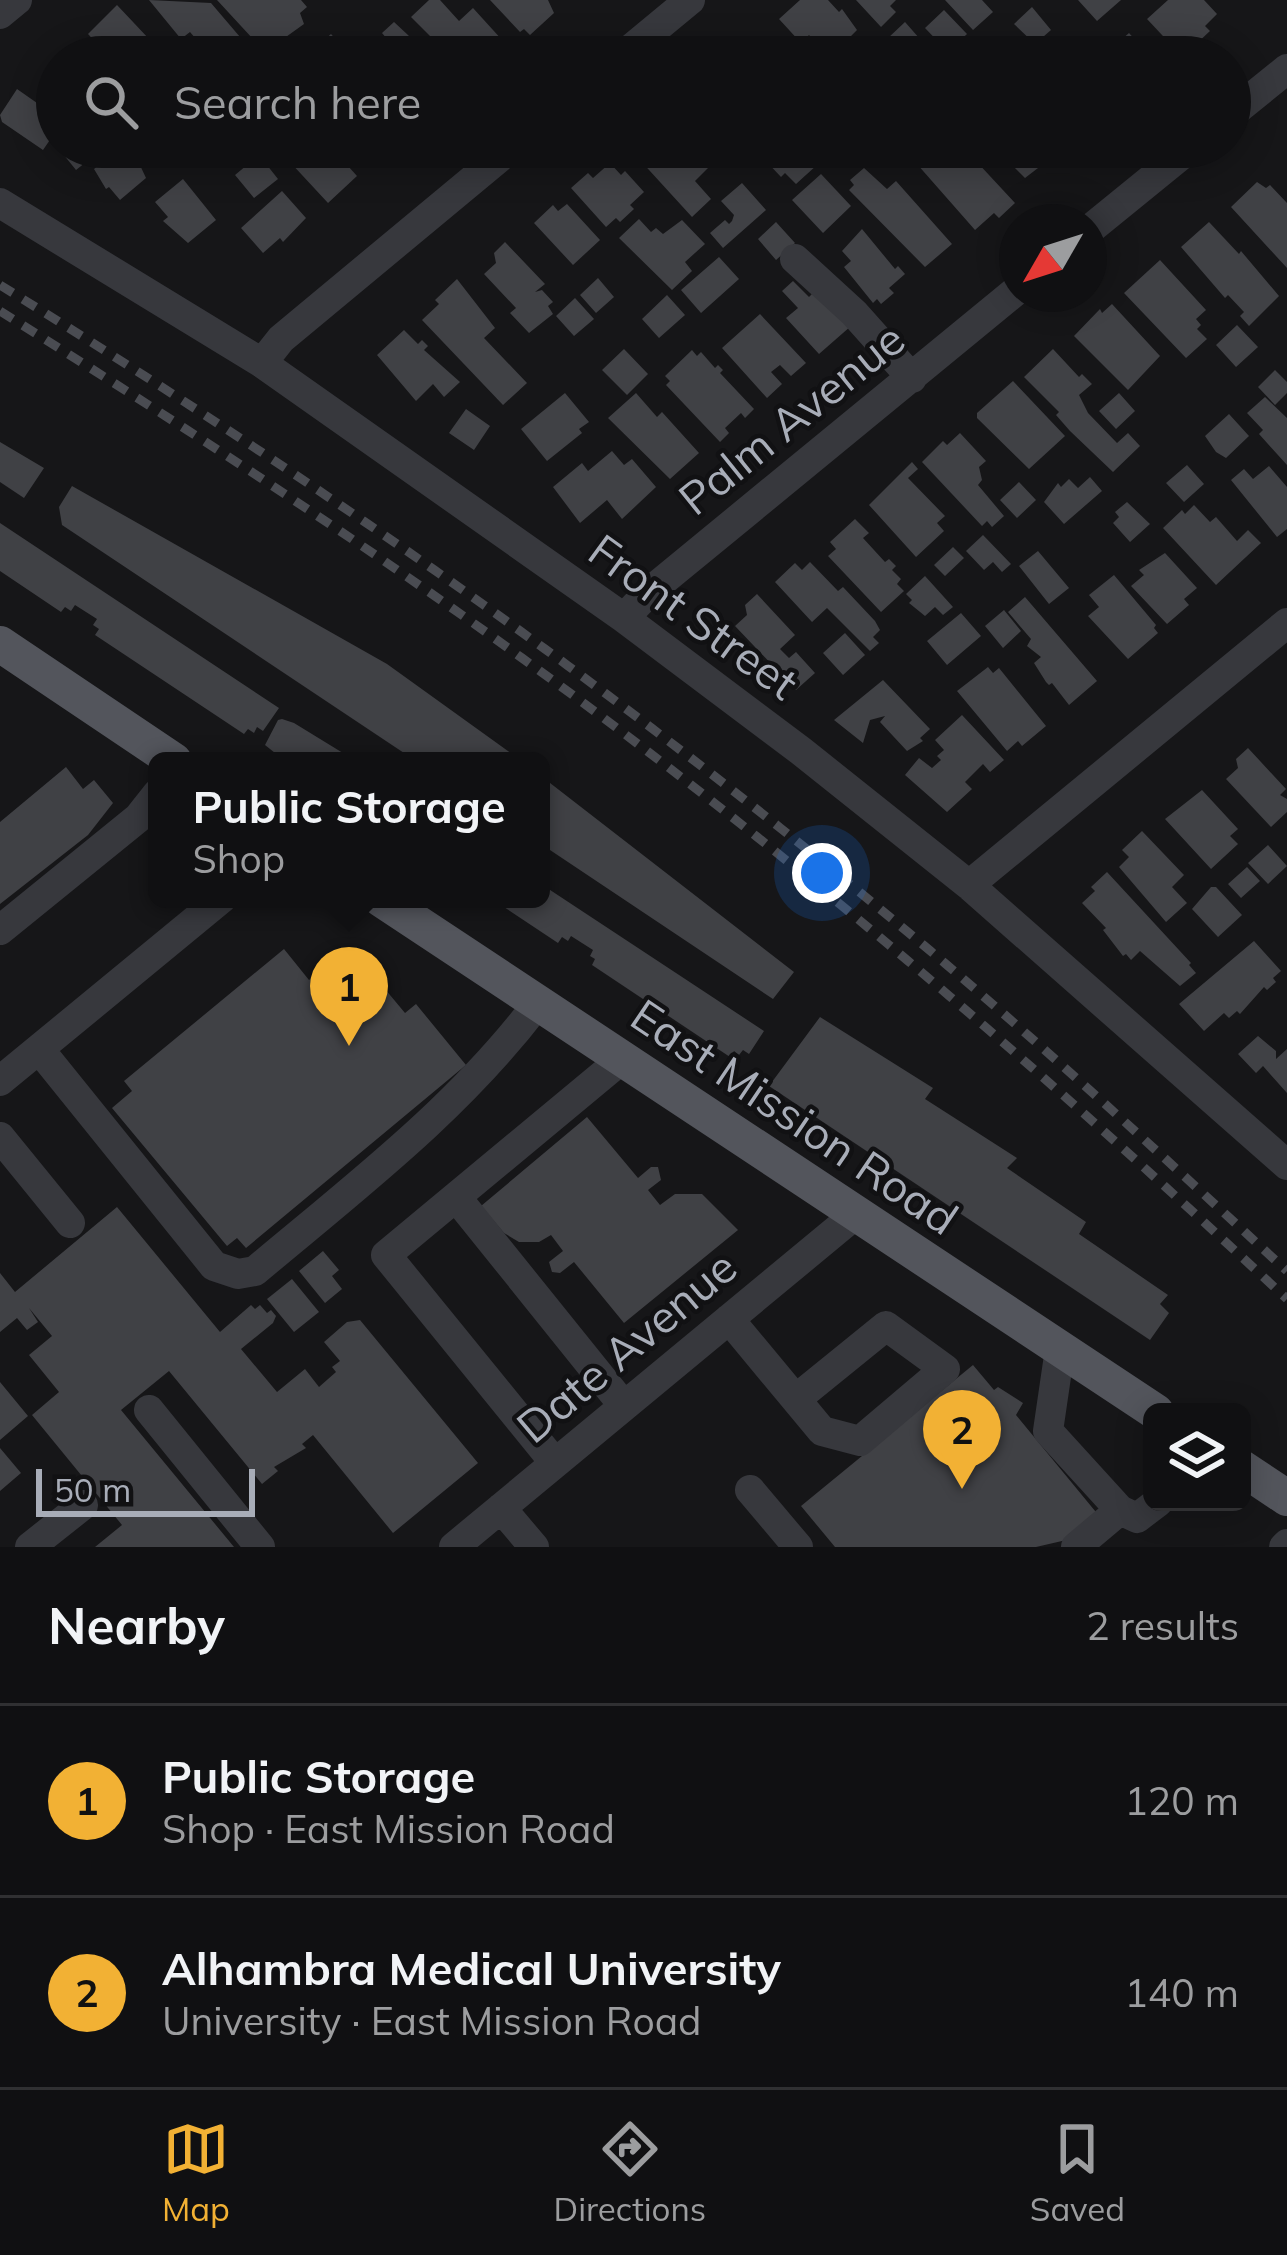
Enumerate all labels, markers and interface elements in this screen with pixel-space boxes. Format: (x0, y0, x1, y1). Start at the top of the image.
search box (36, 36, 1251, 168)
icon: search (78, 69, 144, 135)
text: Search here (174, 74, 421, 130)
north arrow (999, 204, 1107, 312)
street label: Palm Avenue (667, 310, 915, 526)
street label: Front Street (578, 521, 810, 711)
popup (148, 752, 550, 908)
text: Public Storage (192, 778, 506, 834)
text: Shop (192, 834, 285, 883)
your location (792, 843, 852, 903)
pin: 1 (310, 947, 388, 1046)
street label: East Mission Road (621, 986, 969, 1246)
street label: Date Avenue (505, 1238, 747, 1454)
pin: 2 (923, 1390, 1001, 1489)
map controls (1143, 1403, 1251, 1511)
button: layers (1143, 1403, 1251, 1511)
scale bar (36, 1463, 255, 1516)
text: 50 m (54, 1469, 131, 1510)
text: Nearby (48, 1593, 225, 1657)
text: 2 results (1086, 1601, 1239, 1650)
text: Public Storage (162, 1748, 475, 1804)
text: 1 (75, 1776, 99, 1825)
text: 120 m (1124, 1776, 1239, 1825)
text: Shop · East Mission Road (162, 1804, 615, 1853)
text: Alhambra Medical University (162, 1940, 781, 1996)
text: 2 (75, 1968, 99, 2017)
text: 140 m (1124, 1968, 1239, 2017)
text: University · East Mission Road (162, 1996, 701, 2045)
tab: Map (162, 2116, 230, 2229)
tab: Directions (554, 2116, 706, 2229)
tab: Saved (1030, 2116, 1125, 2229)

